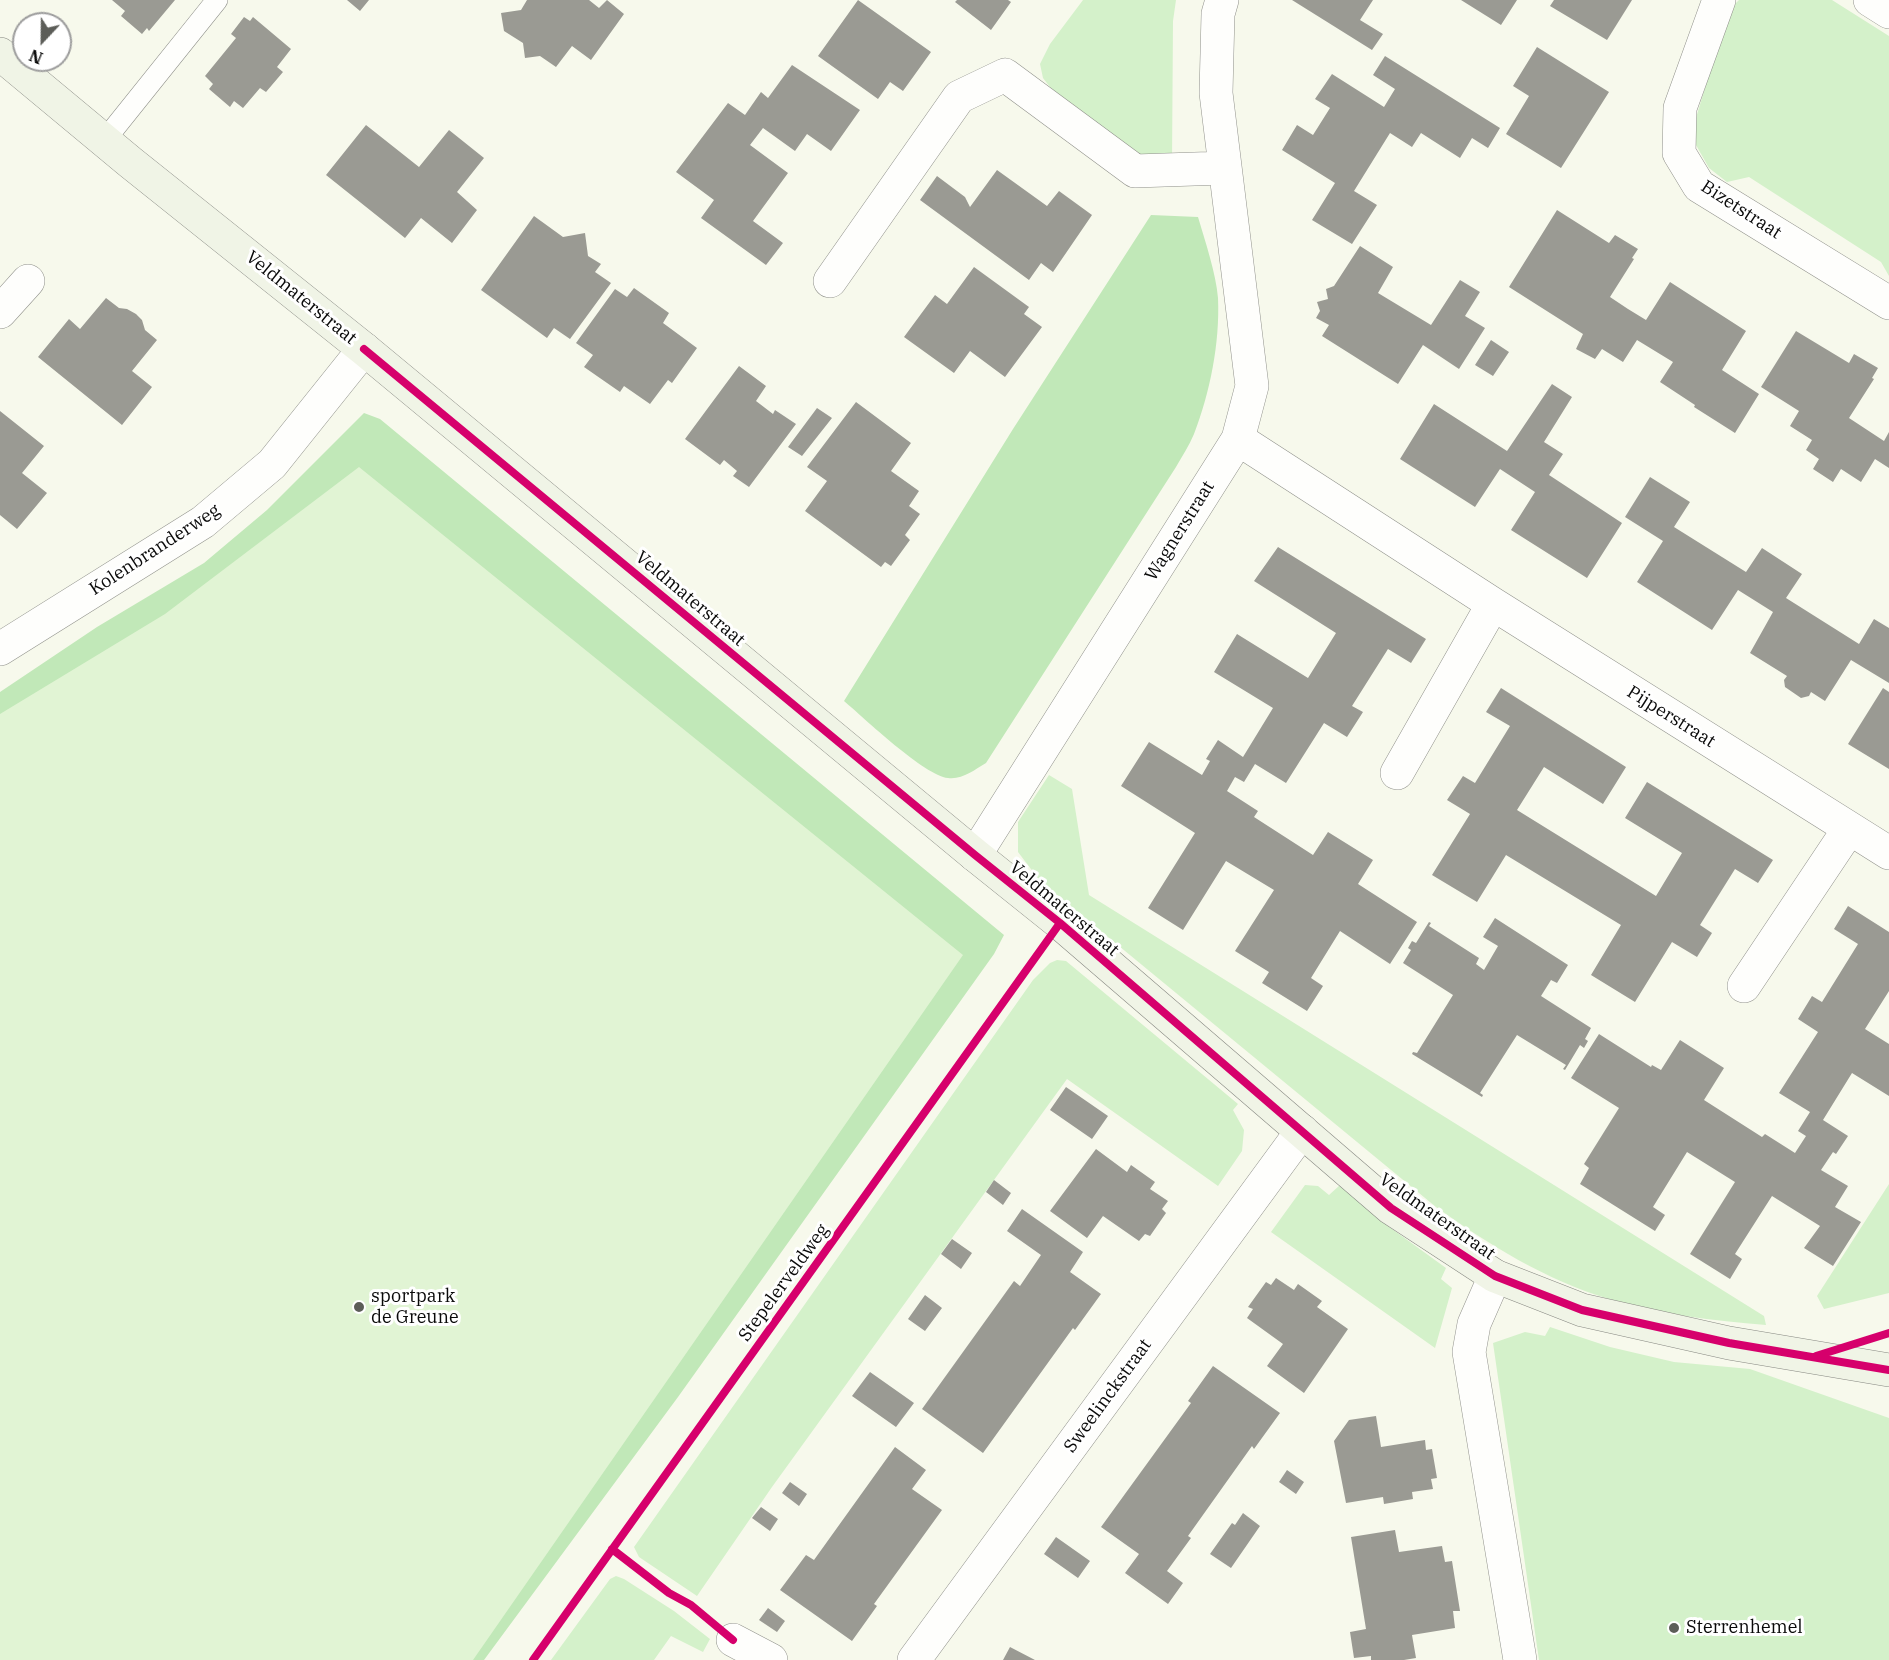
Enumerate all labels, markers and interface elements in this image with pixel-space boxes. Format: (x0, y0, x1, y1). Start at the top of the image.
north arrow (12, 12, 72, 72)
text: N (26, 45, 46, 68)
street label: Bizetstraat (1697, 176, 1785, 244)
street label: Veldmaterstraat (241, 247, 361, 349)
street label: Wagnerstraat (1141, 477, 1219, 585)
street label: Kolenbranderweg (86, 500, 224, 600)
street label: Veldmaterstraat (631, 547, 749, 651)
street label: Pijperstraat (1623, 681, 1719, 753)
street label: Veldmaterstraat (1005, 857, 1123, 961)
street label: Veldmaterstraat (1375, 1169, 1499, 1265)
street label: Stepelerveldweg (734, 1220, 834, 1346)
place label: sportpark de Greune (371, 1286, 459, 1328)
marker: sportpark de Greune (352, 1300, 366, 1314)
street label: Sweelinckstraat (1060, 1335, 1156, 1457)
place label: Sterrenhemel (1686, 1617, 1803, 1639)
marker: Sterrenhemel (1667, 1621, 1681, 1635)

